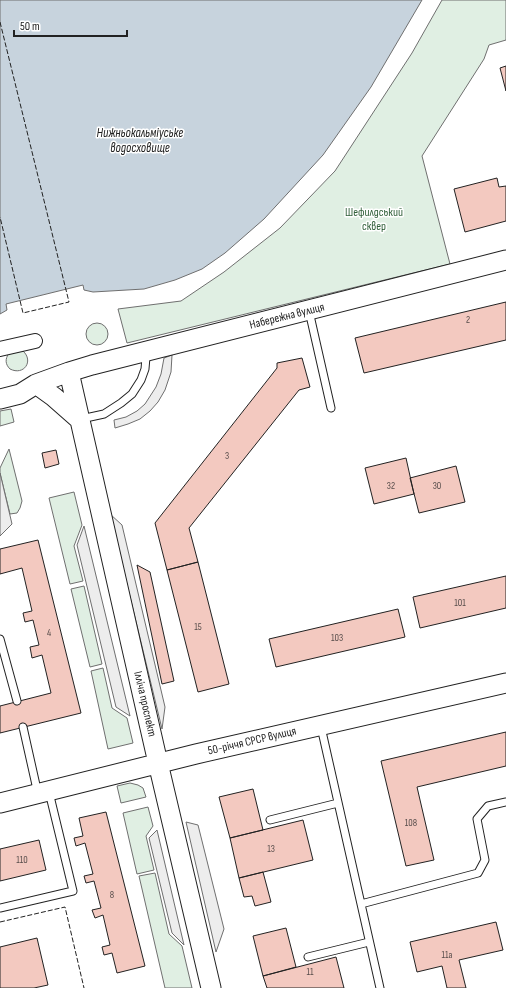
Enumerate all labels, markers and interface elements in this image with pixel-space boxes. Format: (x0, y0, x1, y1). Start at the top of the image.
scale bar (14, 12, 127, 38)
text: 50 m (20, 19, 40, 34)
water label: Нижньокальміуське водосховище (97, 125, 183, 156)
park label: Шефилдський сквер (345, 205, 403, 234)
street label: Набережна вулиця (248, 299, 326, 333)
house number: 2 (466, 314, 470, 326)
house number: 3 (225, 450, 229, 462)
house number: 32 (387, 480, 395, 492)
house number: 30 (433, 480, 441, 492)
house number: 101 (454, 597, 466, 609)
house number: 15 (194, 621, 202, 633)
house number: 4 (47, 627, 51, 639)
house number: 103 (331, 632, 343, 644)
street label: Ілліча проспект (130, 670, 160, 738)
street label: 50-річчя СРСР вулиця (206, 723, 298, 758)
house number: 108 (405, 817, 417, 829)
house number: 13 (267, 843, 275, 855)
house number: 110 (16, 854, 28, 866)
house number: 8 (110, 889, 114, 901)
house number: 11а (442, 949, 453, 961)
house number: 11 (307, 966, 314, 978)

